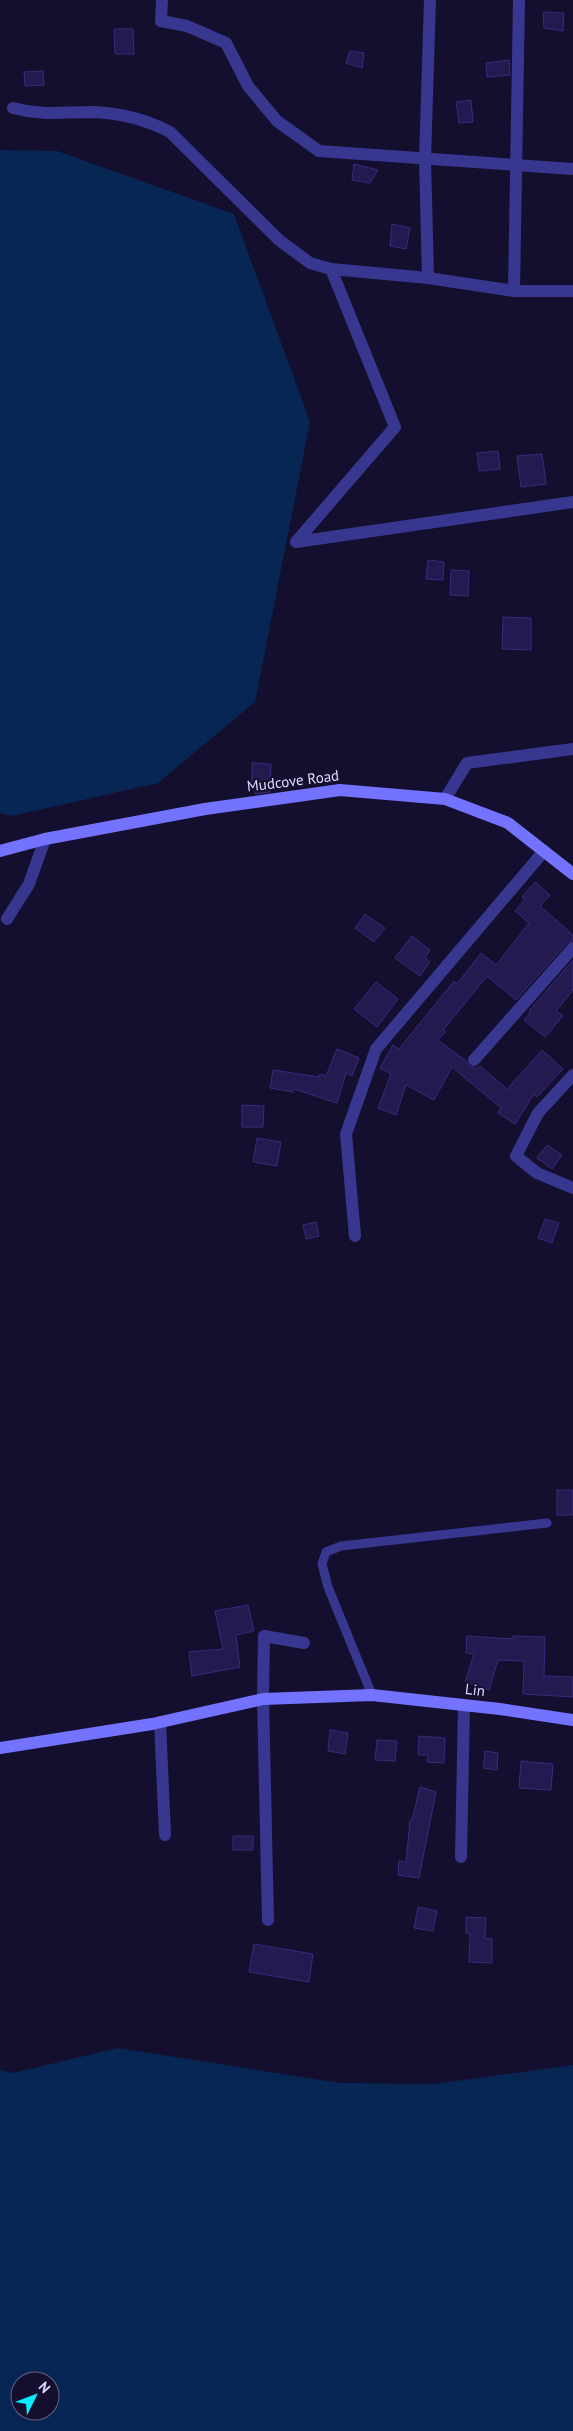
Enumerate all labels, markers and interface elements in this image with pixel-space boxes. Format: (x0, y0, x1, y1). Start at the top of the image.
street label: Mudcove Road (246, 765, 340, 796)
street label: Lin (464, 1679, 486, 1700)
north arrow (10, 2371, 60, 2421)
text: N (35, 2378, 54, 2397)

